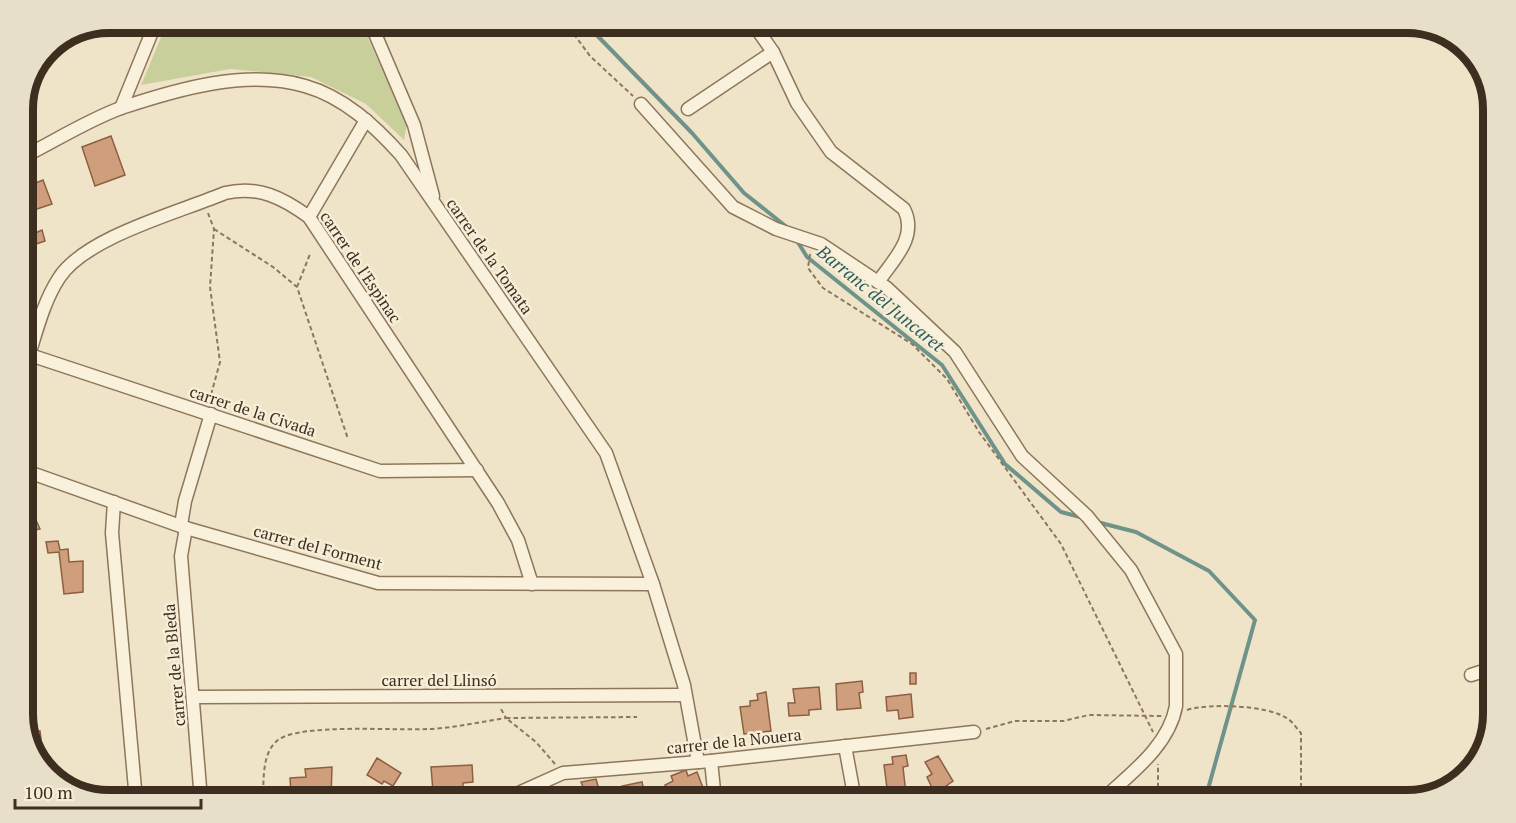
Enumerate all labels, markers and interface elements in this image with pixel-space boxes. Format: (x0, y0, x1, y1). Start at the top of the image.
street label: carrer de la Tomata (442, 194, 538, 318)
street label: carrer de l'Espinac (315, 207, 407, 327)
water label: Barranc del Juncaret (812, 239, 950, 357)
street label: carrer de la Civada (187, 380, 319, 442)
street label: carrer del Forment (251, 519, 385, 575)
street label: carrer de la Bleda (158, 603, 190, 727)
street label: carrer del Llinsó (381, 669, 497, 691)
street label: carrer de la Nouera (665, 723, 803, 759)
scale bar (15, 772, 201, 810)
text: 100 m (24, 780, 73, 804)

